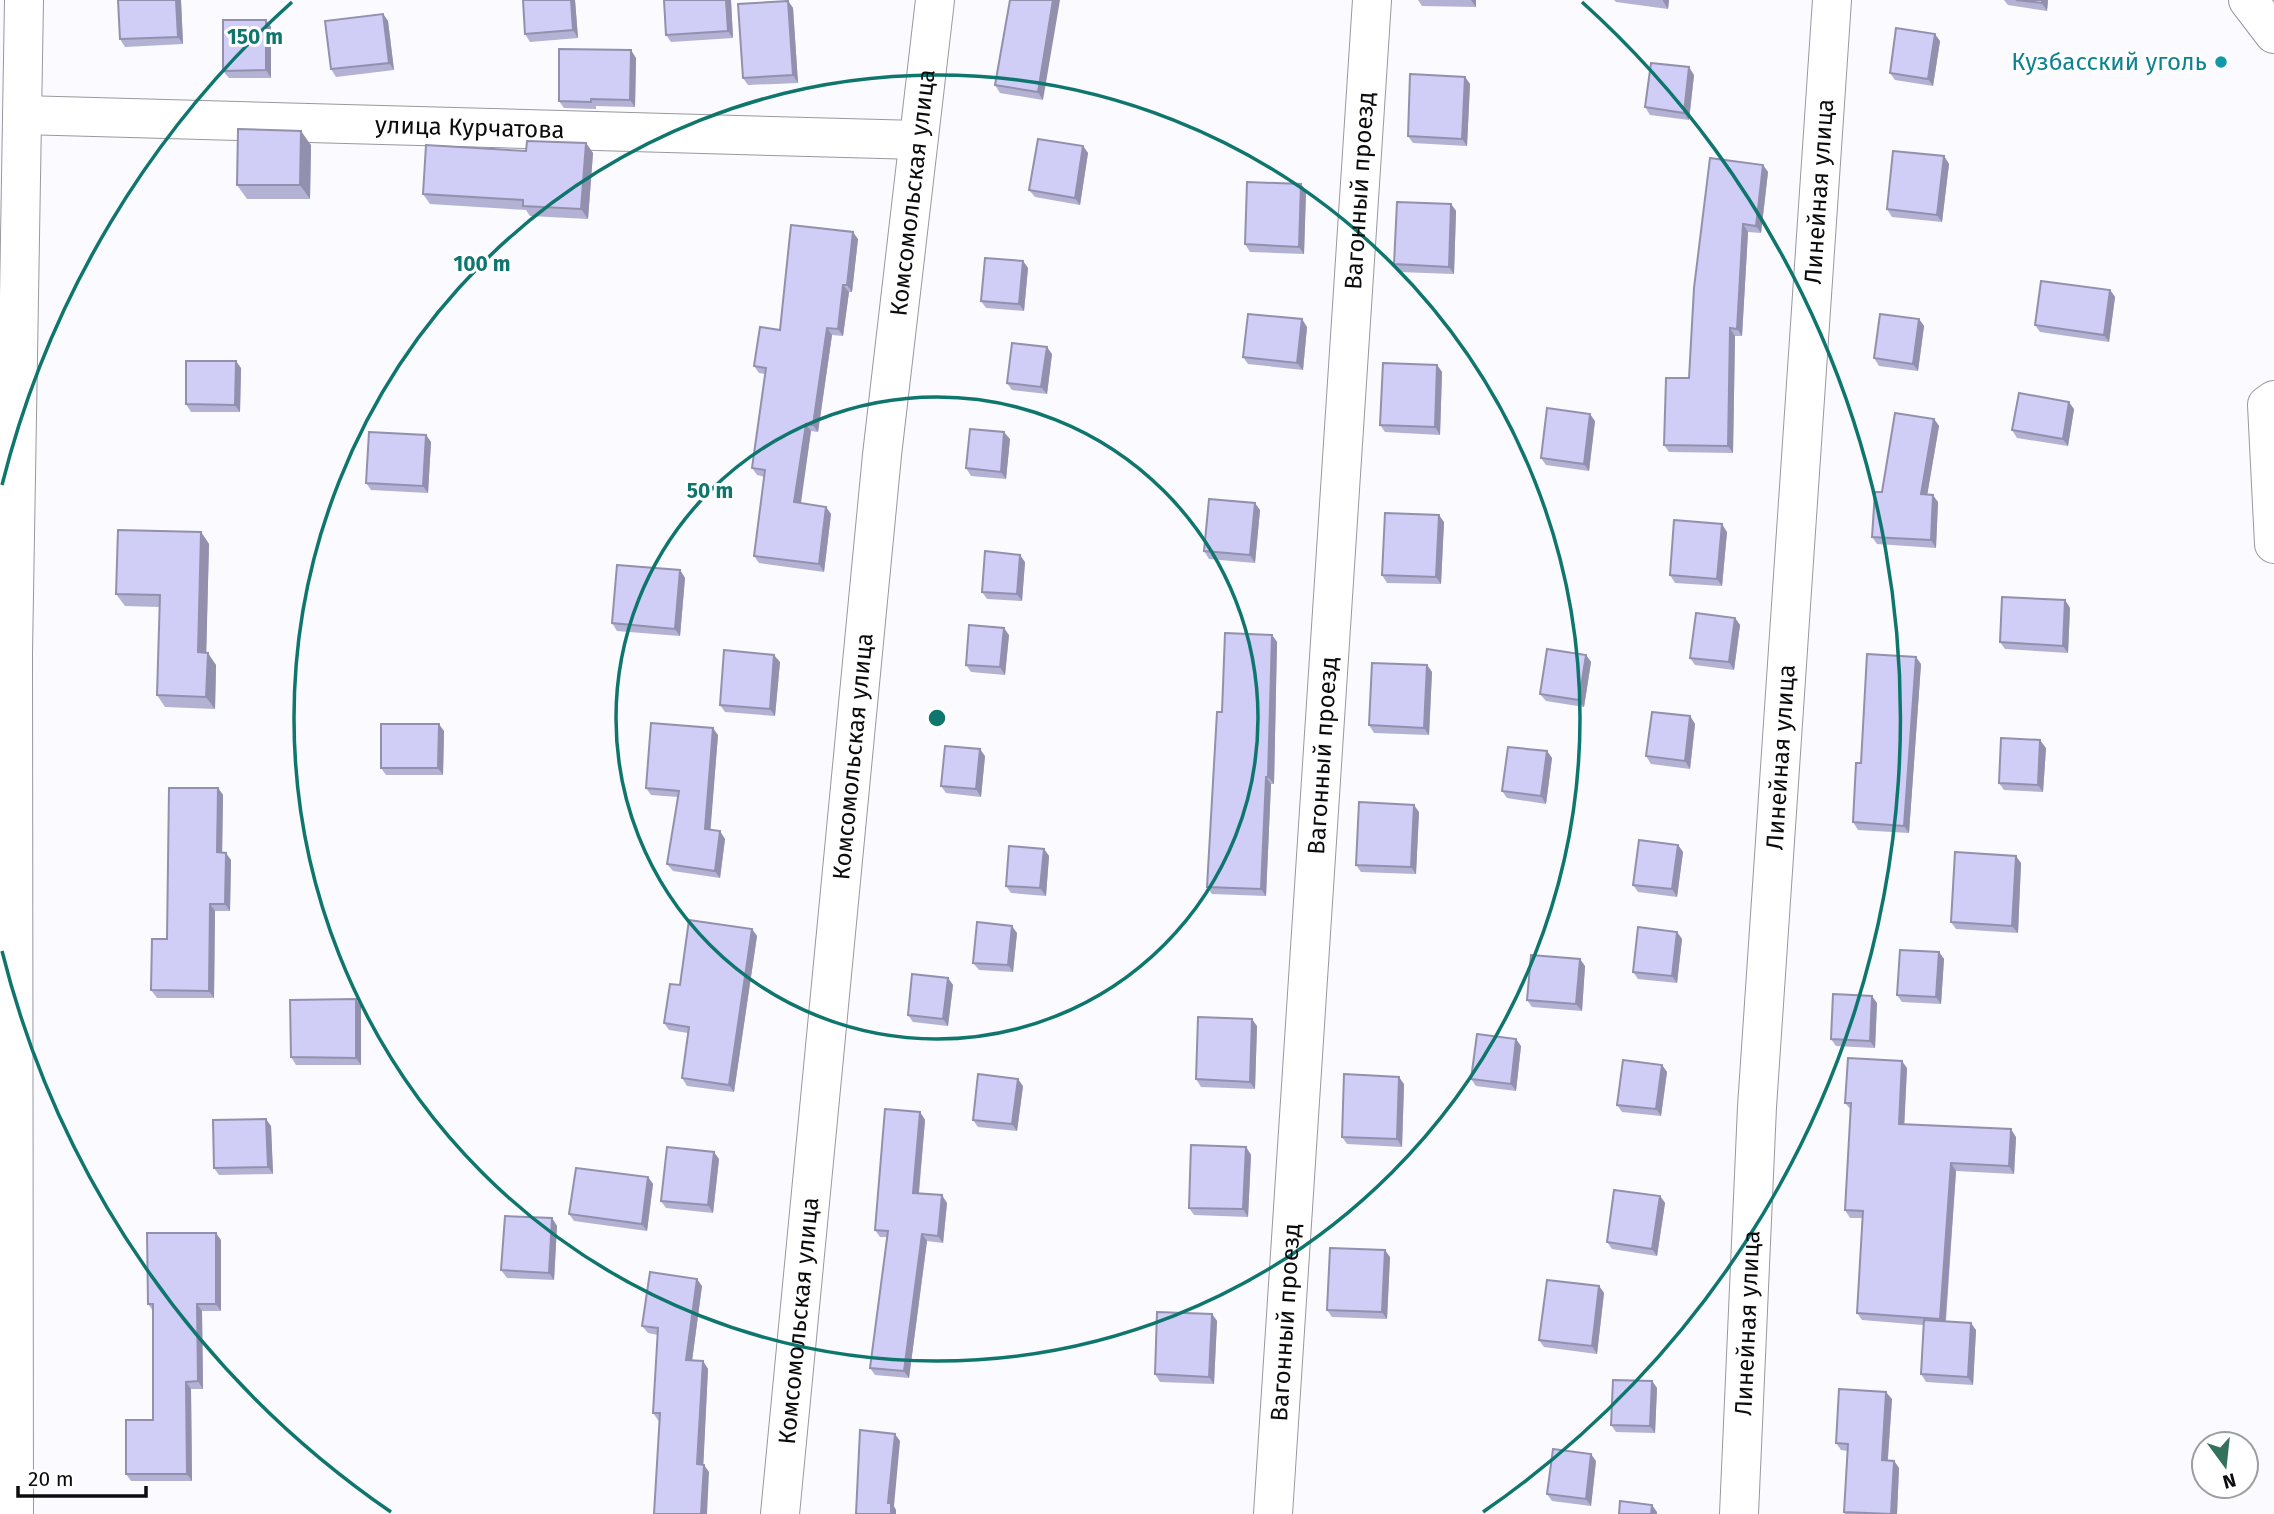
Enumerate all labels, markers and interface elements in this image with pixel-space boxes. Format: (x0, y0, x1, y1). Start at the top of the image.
text: 150 m (227, 24, 283, 50)
place label: Кузбасский уголь (2011, 48, 2207, 76)
marker: Кузбасский уголь (2213, 54, 2229, 70)
street label: Комсомольская улица (884, 68, 941, 318)
street label: Вагонный проезд (1339, 91, 1380, 291)
street label: Линейная улица (1799, 98, 1839, 285)
street label: улица Курчатова (375, 111, 565, 144)
text: 100 m (453, 251, 511, 277)
text: 50 m (687, 478, 733, 504)
street label: Комсомольская улица (827, 632, 879, 881)
street label: Вагонный проезд (1302, 656, 1343, 856)
street label: Линейная улица (1760, 664, 1801, 851)
centre of rings (925, 706, 949, 730)
street label: Комсомольская улица (773, 1196, 824, 1446)
street label: Вагонный проезд (1265, 1223, 1306, 1422)
street label: Линейная улица (1729, 1230, 1766, 1417)
north arrow (2190, 1430, 2260, 1500)
scale bar (18, 1454, 145, 1498)
text: 20 m (28, 1466, 74, 1492)
text: N (2220, 1468, 2238, 1494)

